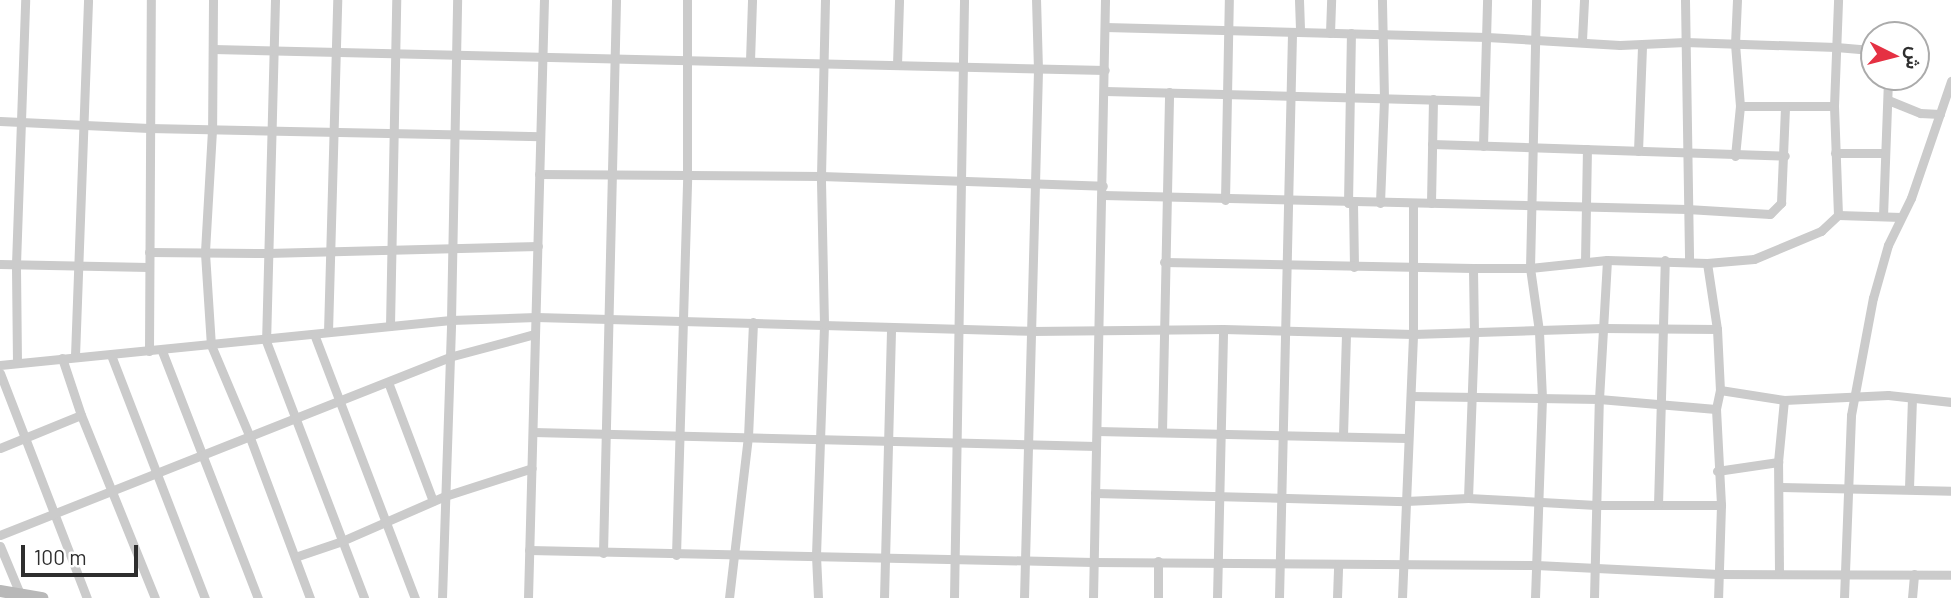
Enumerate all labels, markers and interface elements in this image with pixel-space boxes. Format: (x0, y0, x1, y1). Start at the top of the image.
north arrow (1860, 21, 1930, 91)
text: ش (1902, 45, 1927, 71)
scale bar (24, 532, 142, 576)
text: 100 m (34, 544, 87, 569)

